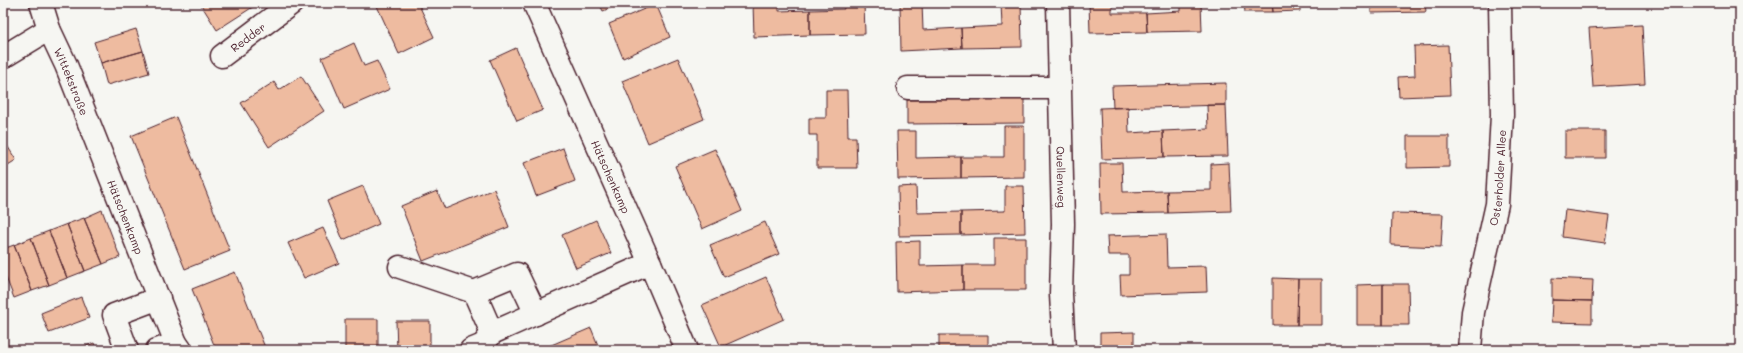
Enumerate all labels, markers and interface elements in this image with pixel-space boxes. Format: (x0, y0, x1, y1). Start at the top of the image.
street label: Redder (227, 19, 268, 55)
street label: Wittekstraße (51, 45, 93, 117)
street label: Osterholder Allee (1485, 129, 1509, 227)
street label: Hätschenkamp (589, 137, 634, 216)
street label: Quellenweg (1054, 146, 1070, 208)
street label: Hätschenkamp (105, 177, 148, 256)

